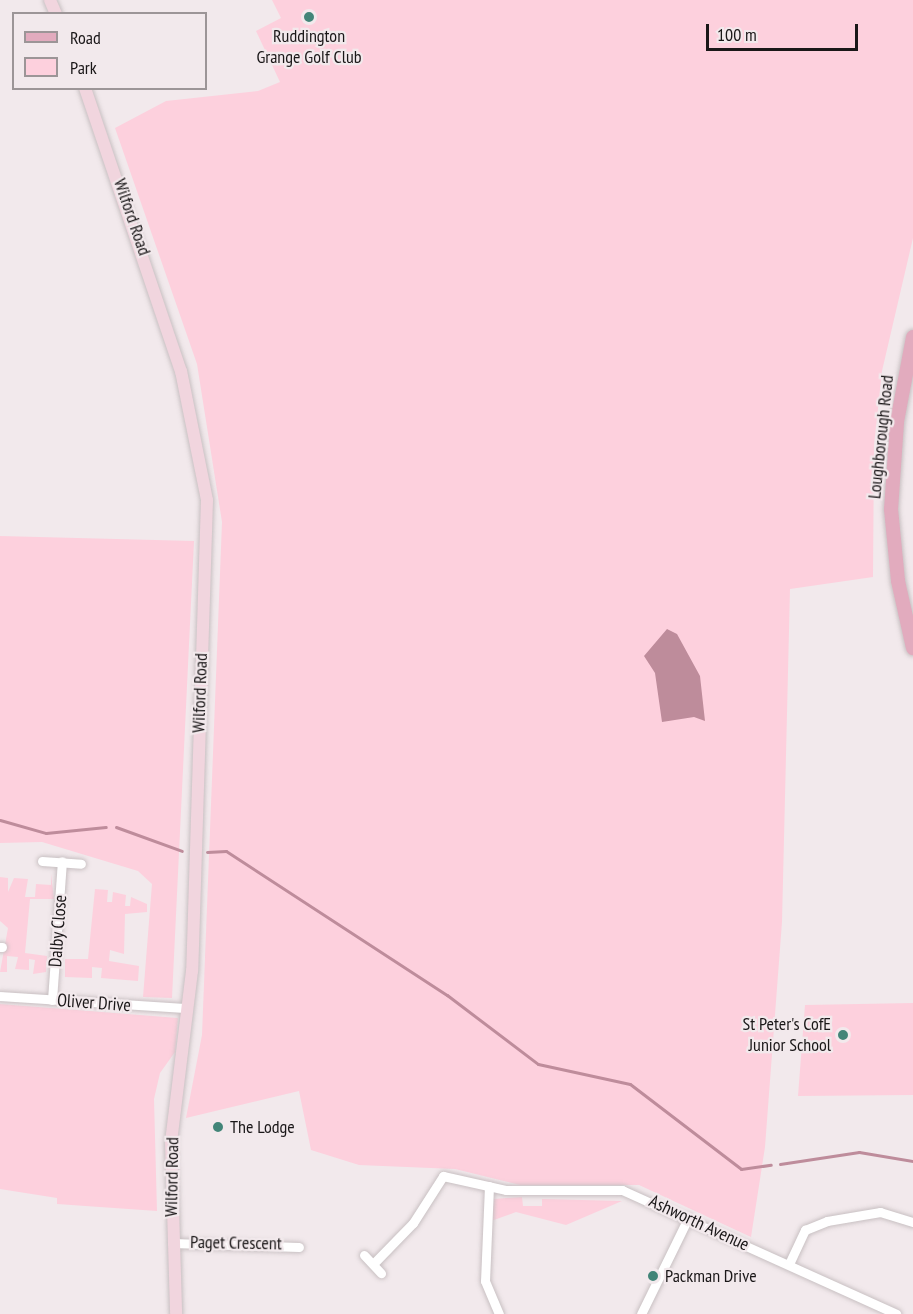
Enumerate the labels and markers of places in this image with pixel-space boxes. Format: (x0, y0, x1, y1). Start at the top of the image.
marker: Ruddington Grange Golf Club (302, 10, 316, 24)
place label: Ruddington Grange Golf Club (256, 26, 362, 68)
place label: St Peter's CofE Junior School (742, 1014, 831, 1056)
marker: St Peter's CofE Junior School (836, 1028, 850, 1042)
place label: The Lodge (230, 1116, 295, 1138)
marker: The Lodge (211, 1120, 225, 1134)
place label: Packman Drive (665, 1265, 757, 1287)
marker: Packman Drive (646, 1269, 660, 1283)

